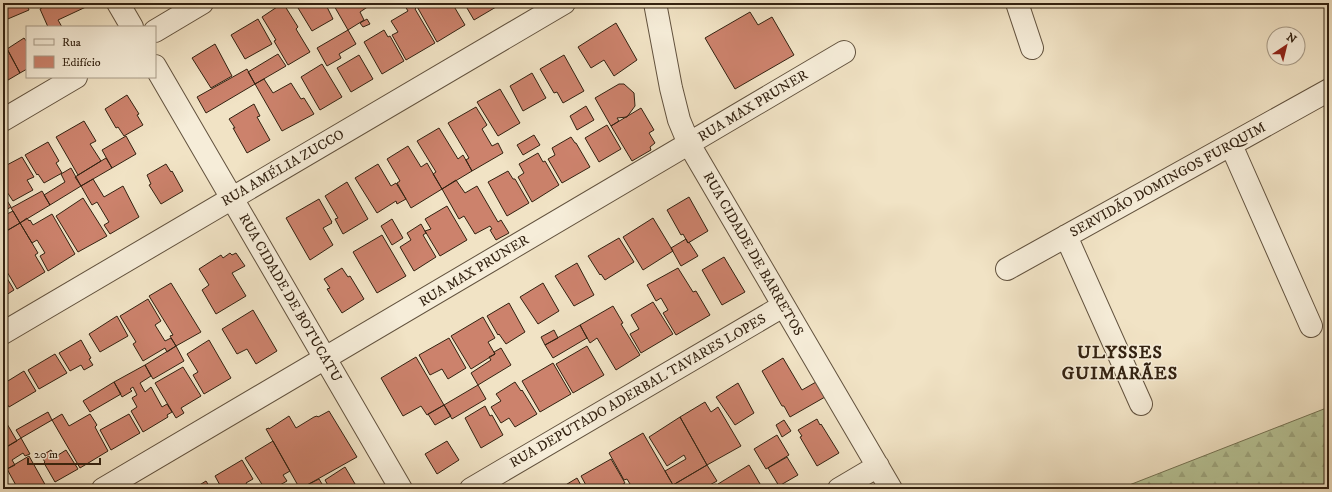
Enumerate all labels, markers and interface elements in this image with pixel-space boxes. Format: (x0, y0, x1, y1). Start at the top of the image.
legend (26, 26, 156, 78)
north arrow (1266, 26, 1306, 66)
text: N (1283, 30, 1299, 47)
text: Rua (62, 35, 82, 50)
text: Edifício (62, 55, 101, 70)
street label: RUA MAX PRUNER (695, 66, 812, 146)
street label: SERVIDÃO DOMINGOS FURQUIM (1067, 118, 1269, 242)
street label: RUA AMÉLIA ZUCCO (218, 125, 348, 211)
street label: RUA CIDADE DE BARRETOS (699, 169, 807, 339)
street label: RUA CIDADE DE BOTUCATU (234, 211, 346, 386)
street label: RUA MAX PRUNER (416, 231, 533, 311)
street label: RUA DEPUTADO ADERBAL TAVARES LOPES (507, 310, 769, 472)
district label: ULYSSES GUIMARÃES (1062, 342, 1178, 385)
scale bar (28, 440, 100, 466)
text: 20 m (34, 447, 58, 462)

